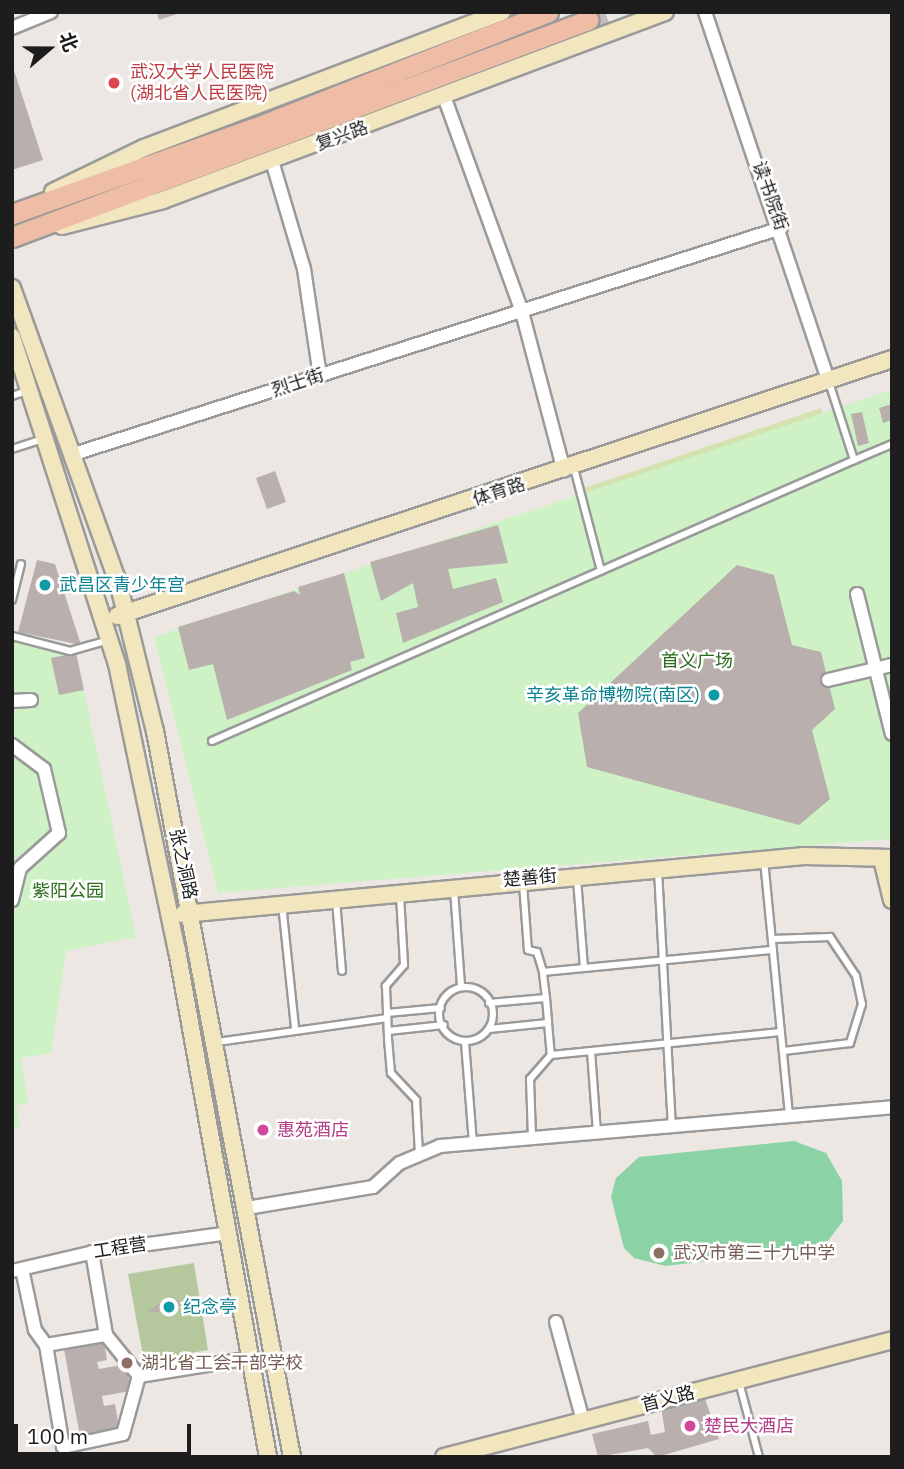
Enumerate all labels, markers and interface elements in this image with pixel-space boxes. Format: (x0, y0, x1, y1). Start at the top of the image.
north arrow (14, 14, 84, 84)
text: 北 (54, 29, 83, 55)
place label: 武汉大学人民医院 (湖北省人民医院) (130, 62, 274, 104)
marker: 武汉大学人民医院 (湖北省人民医院) (104, 73, 124, 93)
street label: 复兴路 (313, 117, 371, 155)
street label: 读书院街 (748, 158, 792, 234)
street label: 烈士街 (269, 364, 327, 402)
street label: 体育路 (470, 473, 528, 511)
place label: 武昌区青少年宫 (59, 574, 185, 596)
marker: 武昌区青少年宫 (37, 577, 53, 593)
park label: 首义广场 (661, 650, 733, 672)
place label: 辛亥革命博物院(南区) (526, 684, 700, 706)
marker: 辛亥革命博物院(南区) (706, 687, 722, 703)
street label: 张之洞路 (165, 827, 201, 901)
street label: 楚善街 (502, 865, 558, 891)
park label: 紫阳公园 (32, 880, 104, 902)
place label: 惠苑酒店 (277, 1119, 349, 1141)
marker: 惠苑酒店 (255, 1122, 271, 1138)
street label: 工程营 (92, 1233, 148, 1263)
place label: 武汉市第三十九中学 (673, 1242, 835, 1264)
marker: 武汉市第三十九中学 (651, 1245, 667, 1261)
place label: 纪念亭 (183, 1296, 237, 1318)
marker: 纪念亭 (161, 1299, 177, 1315)
place label: 湖北省工会干部学校 (141, 1352, 303, 1374)
marker: 湖北省工会干部学校 (119, 1355, 135, 1371)
street label: 首义路 (639, 1382, 697, 1416)
scale bar (18, 1410, 194, 1454)
place label: 楚民大酒店 (704, 1415, 794, 1437)
marker: 楚民大酒店 (682, 1418, 698, 1434)
text: 100 m (27, 1422, 88, 1450)

